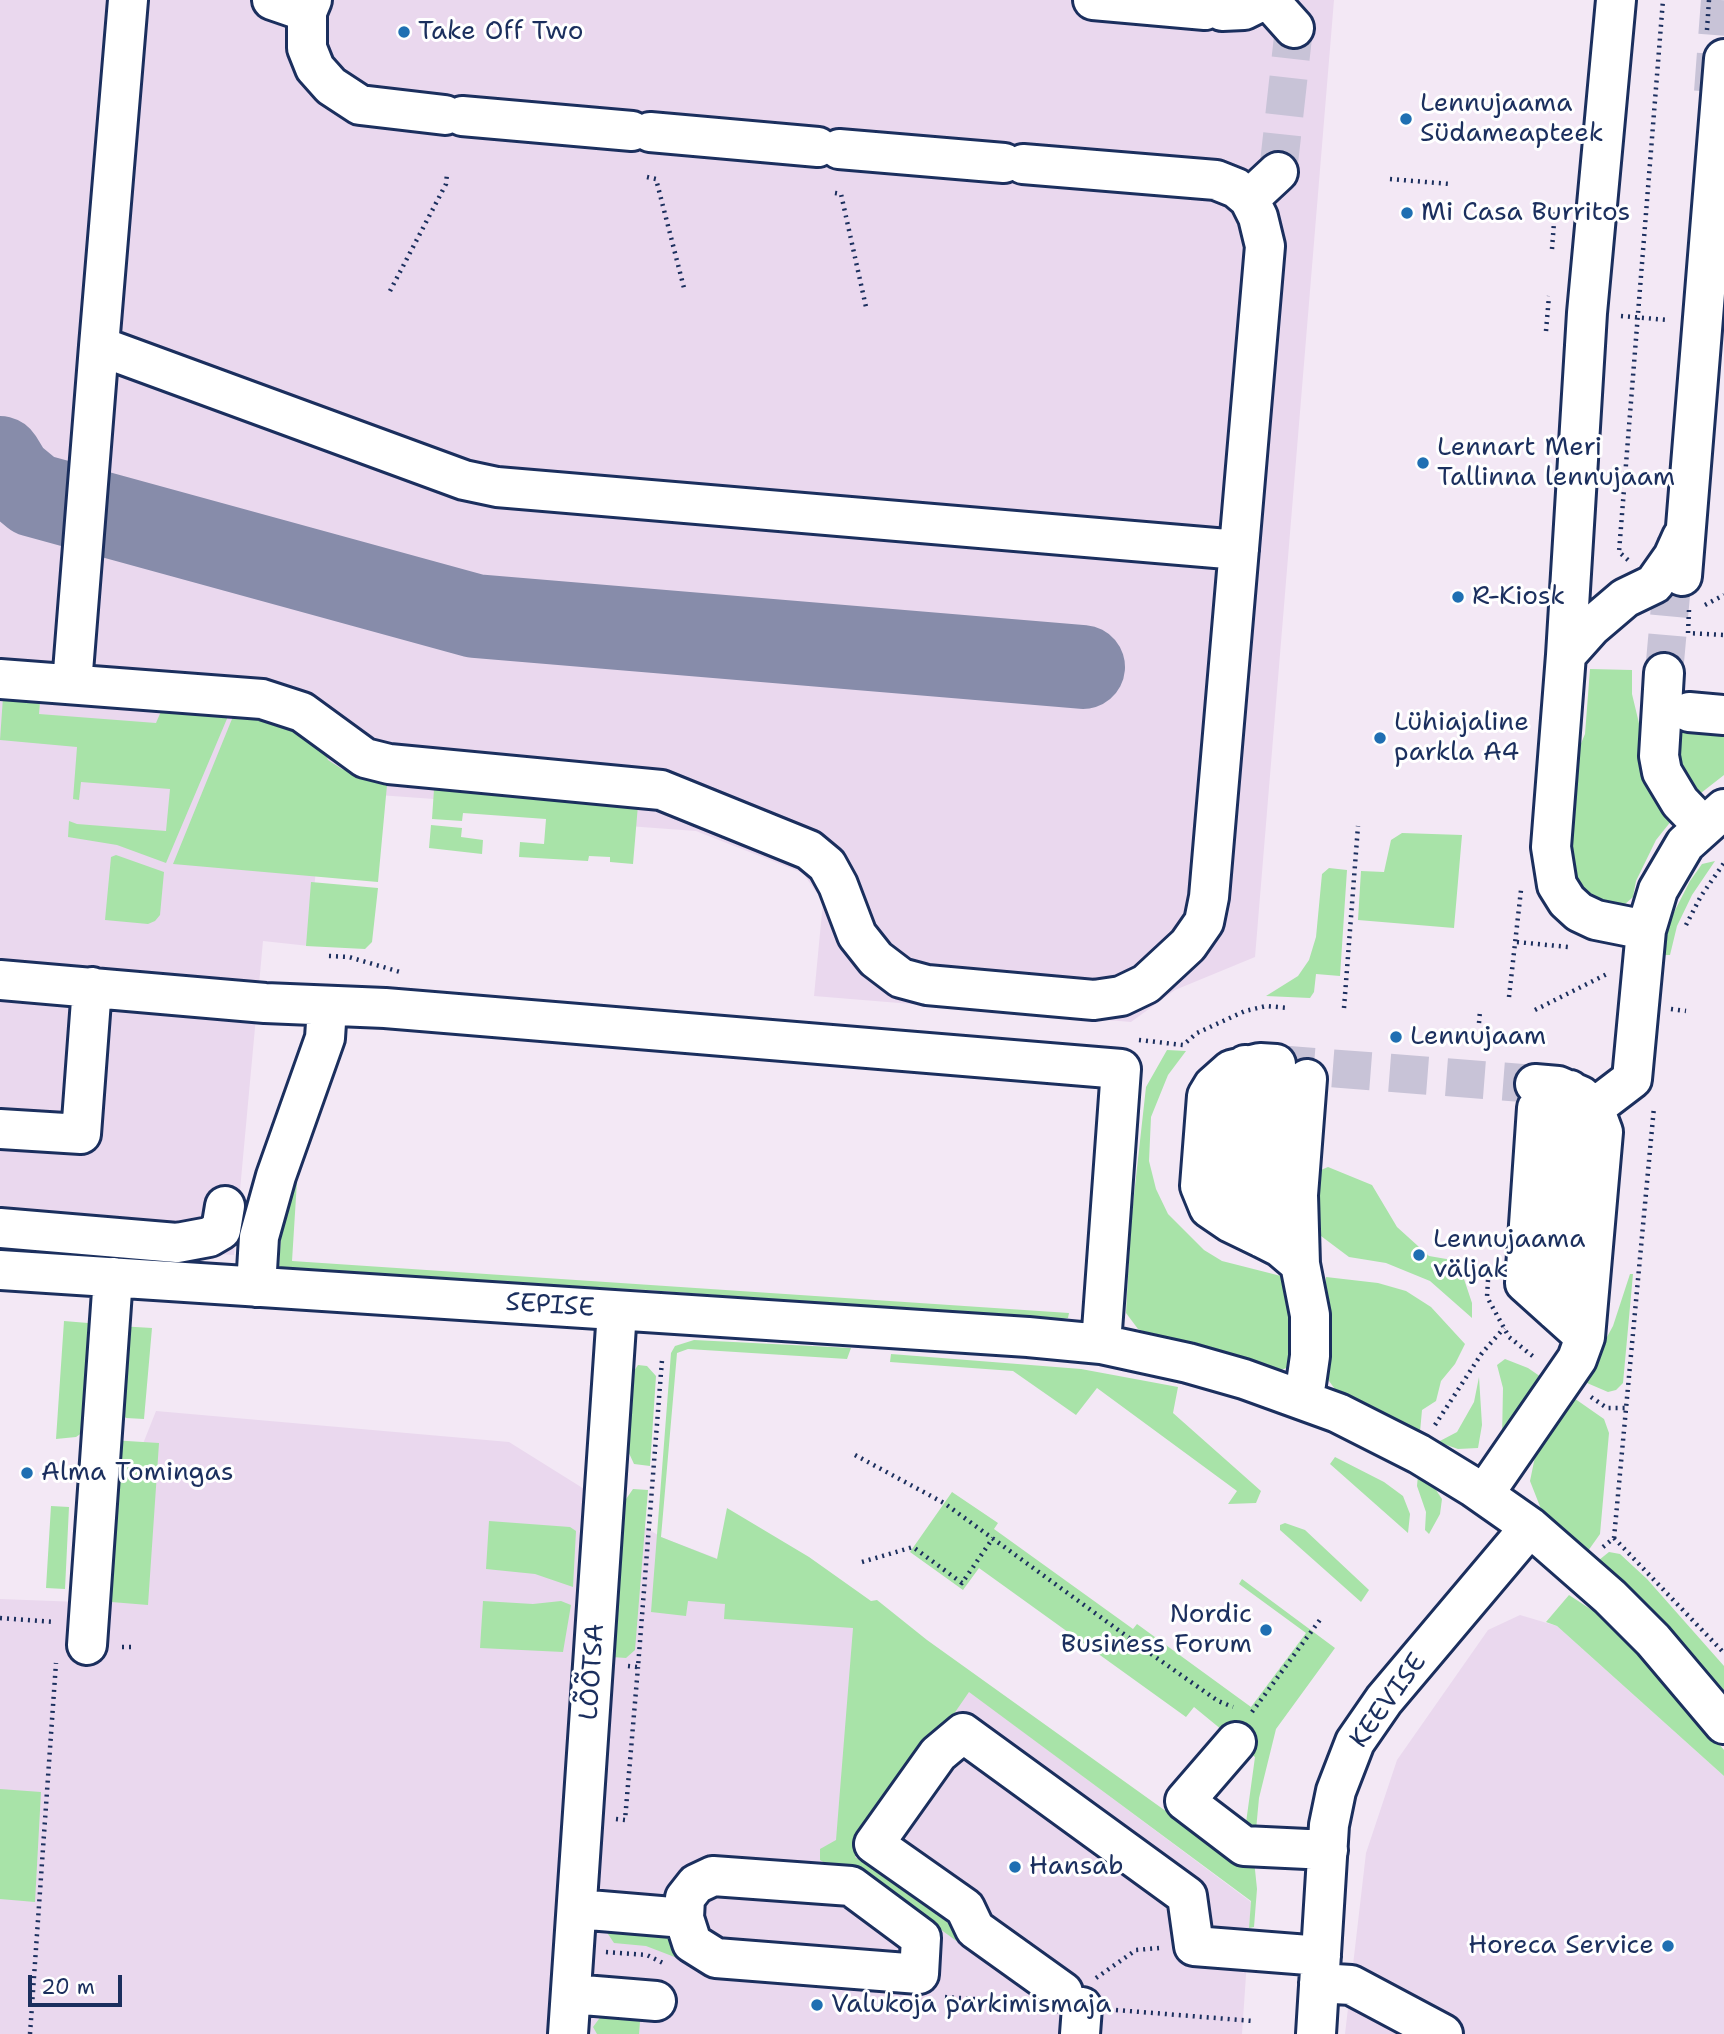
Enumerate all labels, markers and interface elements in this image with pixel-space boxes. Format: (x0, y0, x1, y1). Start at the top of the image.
place label: Take Off Two (418, 16, 583, 48)
marker: Take Off Two (396, 24, 412, 40)
place label: Lennujaama Südameapteek (1420, 88, 1604, 150)
marker: Lennujaama Südameapteek (1398, 111, 1414, 127)
place label: Mi Casa Burritos (1421, 197, 1630, 229)
marker: Mi Casa Burritos (1399, 205, 1415, 221)
place label: Lennart Meri Tallinna lennujaam (1437, 432, 1675, 494)
marker: Lennart Meri Tallinna lennujaam (1415, 455, 1431, 471)
place label: R-Kiosk (1472, 581, 1565, 613)
marker: R-Kiosk (1450, 589, 1466, 605)
place label: Lühiajaline parkla A4 (1394, 707, 1529, 768)
marker: Lühiajaline parkla A4 (1372, 730, 1388, 746)
place label: Lennujaam (1410, 1021, 1546, 1053)
marker: Lennujaam (1388, 1029, 1404, 1045)
place label: Lennujaama väljak (1433, 1224, 1585, 1286)
marker: Lennujaama väljak (1411, 1247, 1427, 1263)
street label: SEPISE (504, 1287, 596, 1325)
place label: Alma Tomingas (41, 1457, 234, 1489)
marker: Alma Tomingas (19, 1465, 35, 1481)
place label: Nordic Business Forum (1061, 1599, 1252, 1660)
marker: Nordic Business Forum (1258, 1622, 1274, 1638)
street label: LÕÕTSA (574, 1623, 612, 1721)
street label: KEEVISE (1344, 1648, 1434, 1754)
place label: Hansab (1029, 1851, 1124, 1883)
marker: Hansab (1007, 1859, 1023, 1875)
place label: Horeca Service (1468, 1930, 1654, 1962)
marker: Horeca Service (1660, 1938, 1676, 1954)
scale bar (32, 1960, 126, 2004)
text: 20 m (41, 1973, 95, 2001)
place label: Valukoja parkimismaja (831, 1989, 1111, 2021)
marker: Valukoja parkimismaja (809, 1997, 825, 2013)

